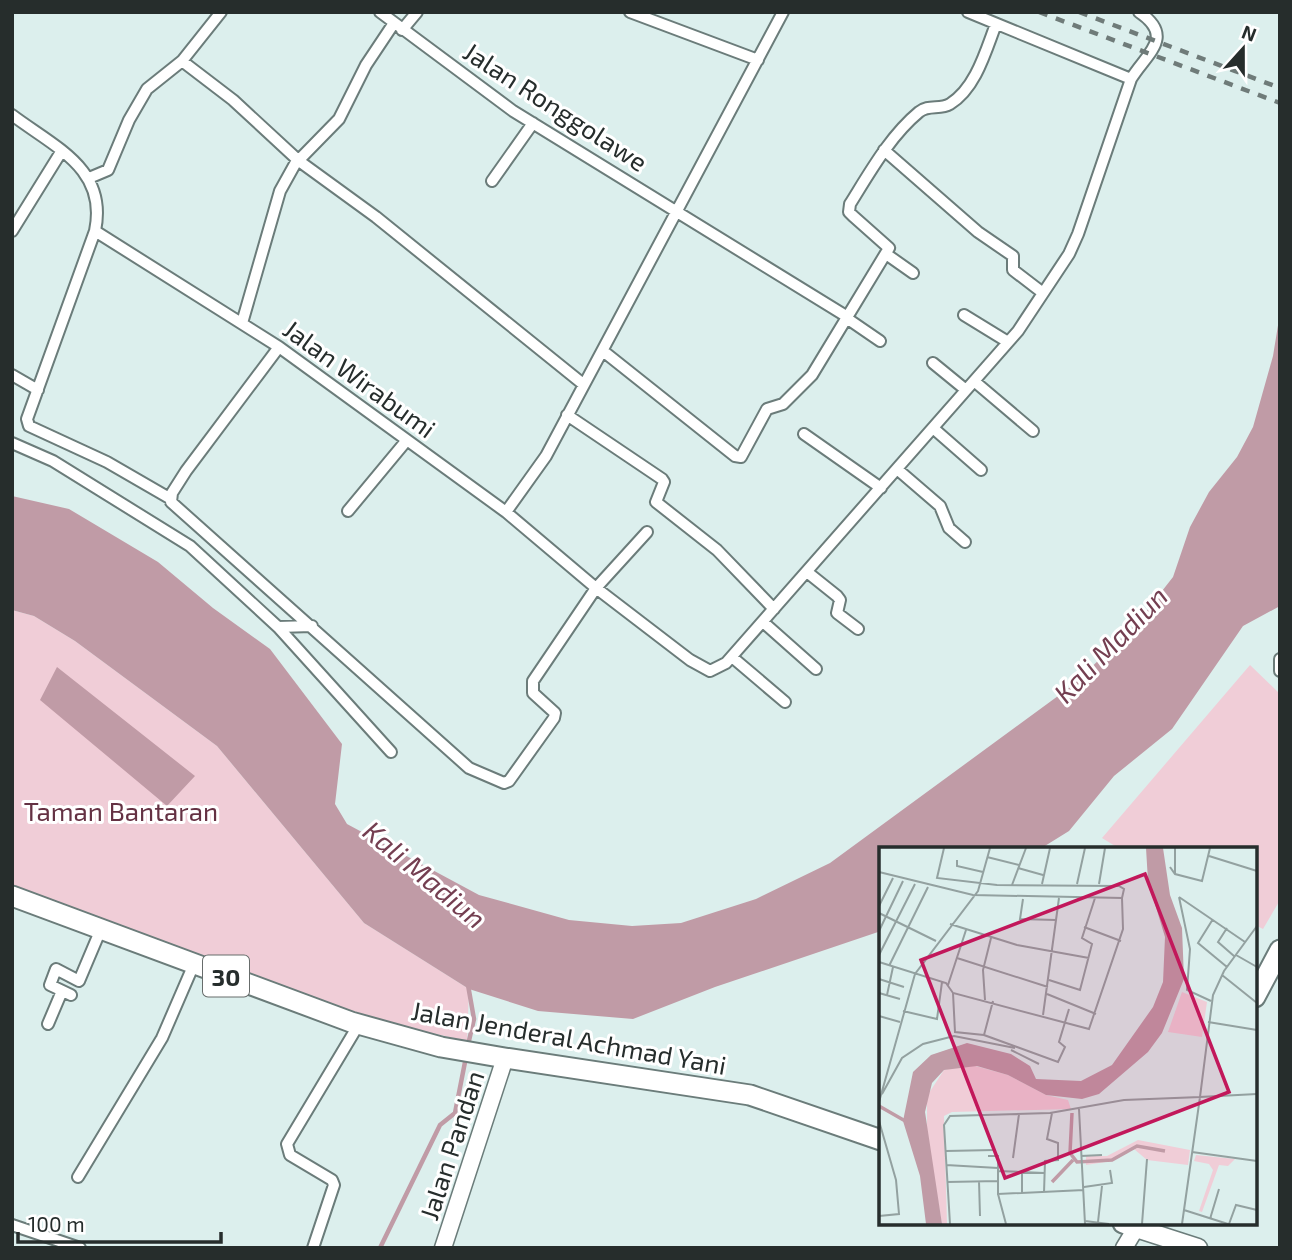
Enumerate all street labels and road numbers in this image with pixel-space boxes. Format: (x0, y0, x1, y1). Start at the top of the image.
street label: Jalan Ronggolawe (458, 35, 654, 177)
street label: Jalan Wirabumi (278, 312, 442, 444)
road number: 30 (203, 956, 249, 996)
street label: Jalan Jenderal Achmad Yani (409, 994, 729, 1080)
street label: Jalan Pandan (412, 1067, 490, 1223)

